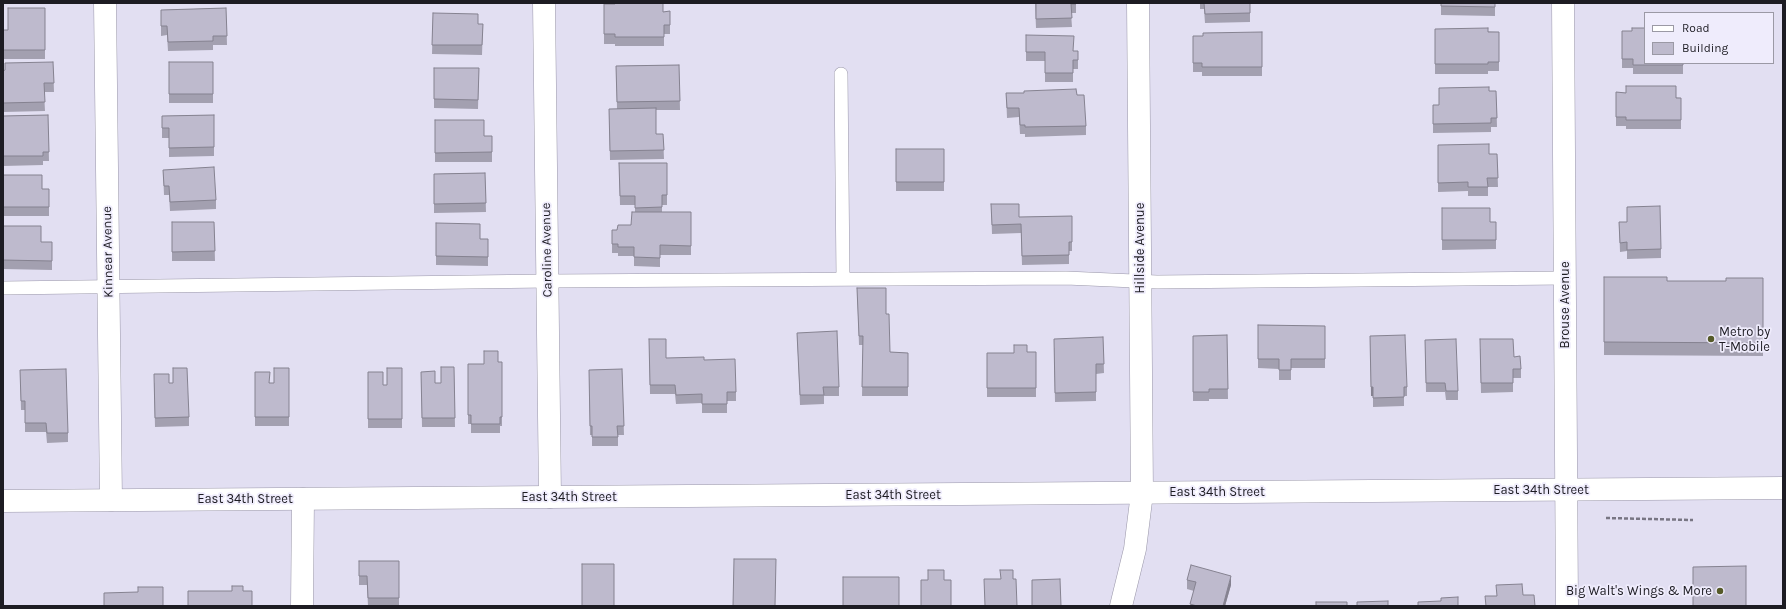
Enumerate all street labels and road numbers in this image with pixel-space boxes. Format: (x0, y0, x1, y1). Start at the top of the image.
street label: Caroline Avenue (538, 202, 556, 298)
street label: Hillside Avenue (1132, 203, 1148, 293)
street label: Kinnear Avenue (99, 206, 117, 298)
street label: Brouse Avenue (1557, 261, 1573, 349)
street label: East 34th Street (1493, 482, 1589, 498)
street label: East 34th Street (1169, 484, 1265, 500)
street label: East 34th Street (845, 487, 941, 503)
street label: East 34th Street (521, 489, 617, 505)
street label: East 34th Street (197, 491, 293, 507)

